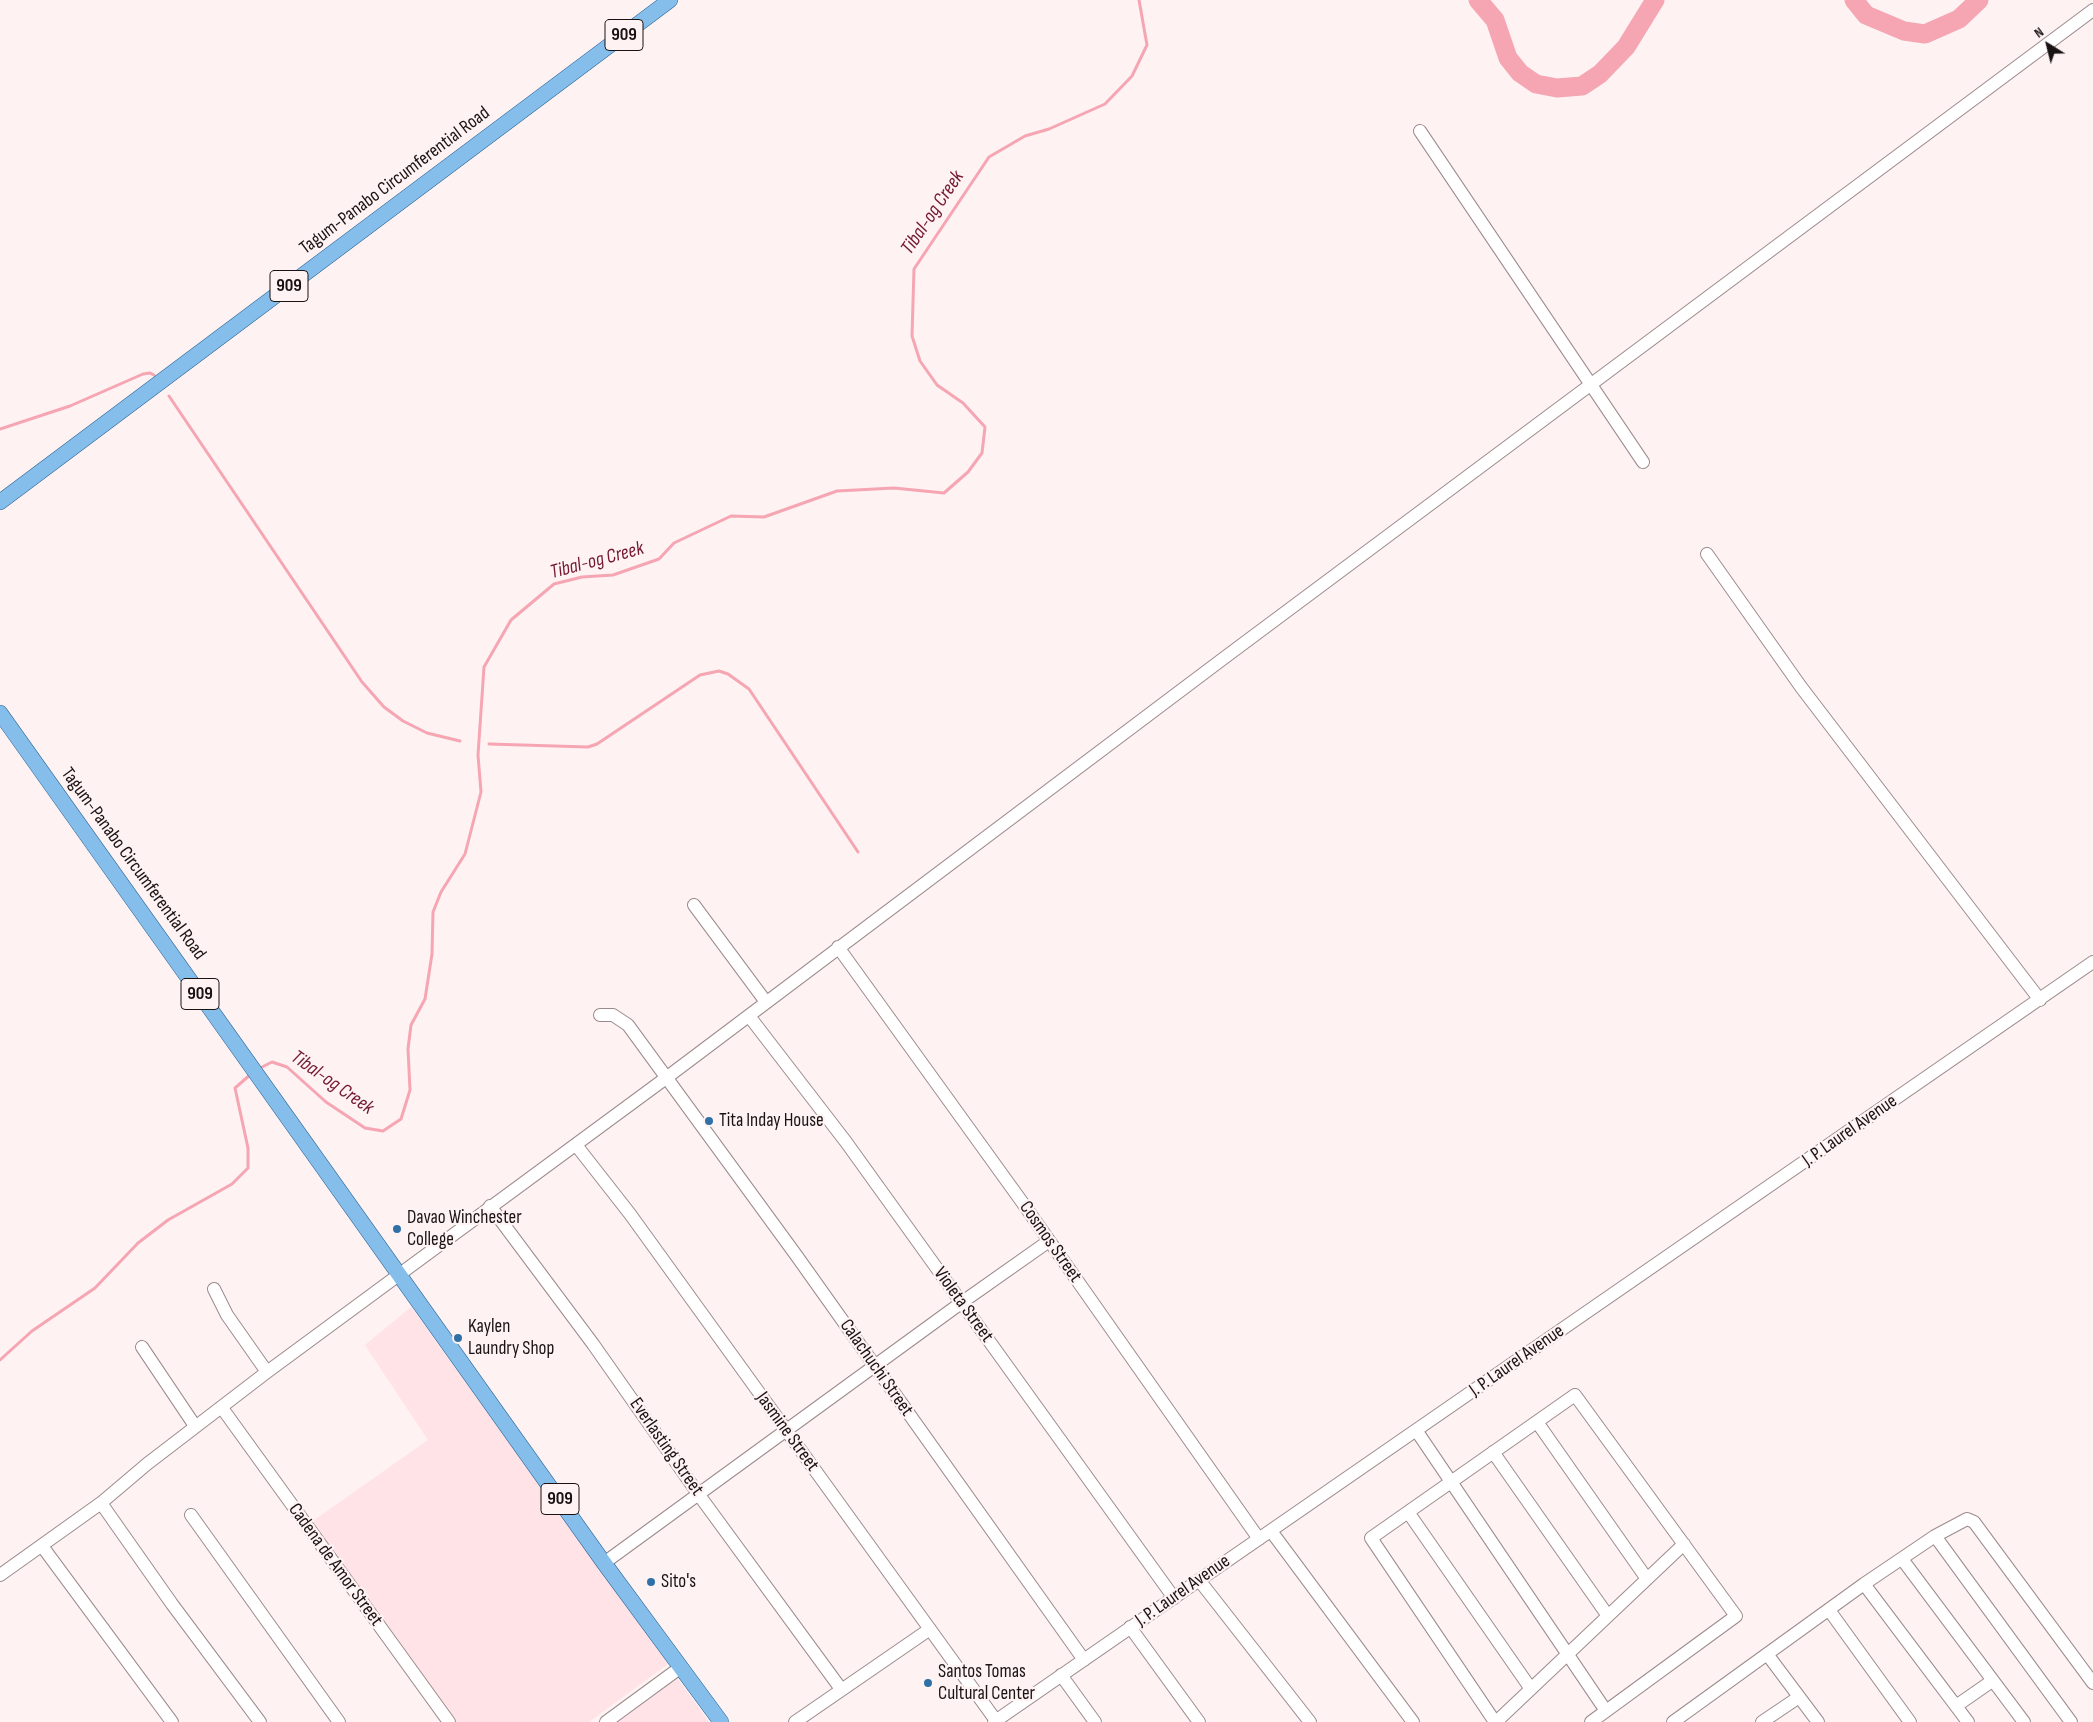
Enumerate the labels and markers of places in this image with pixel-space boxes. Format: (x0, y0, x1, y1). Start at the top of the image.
place label: Tita Inday House (719, 1110, 824, 1132)
marker: Tita Inday House (703, 1115, 715, 1127)
place label: Davao Winchester College (407, 1207, 522, 1251)
marker: Davao Winchester College (391, 1223, 403, 1235)
place label: Kaylen Laundry Shop (468, 1316, 554, 1360)
marker: Kaylen Laundry Shop (452, 1332, 464, 1344)
place label: Sito's (661, 1571, 696, 1593)
marker: Sito's (645, 1576, 657, 1588)
place label: Santos Tomas Cultural Center (938, 1661, 1035, 1705)
marker: Santos Tomas Cultural Center (922, 1677, 934, 1689)

